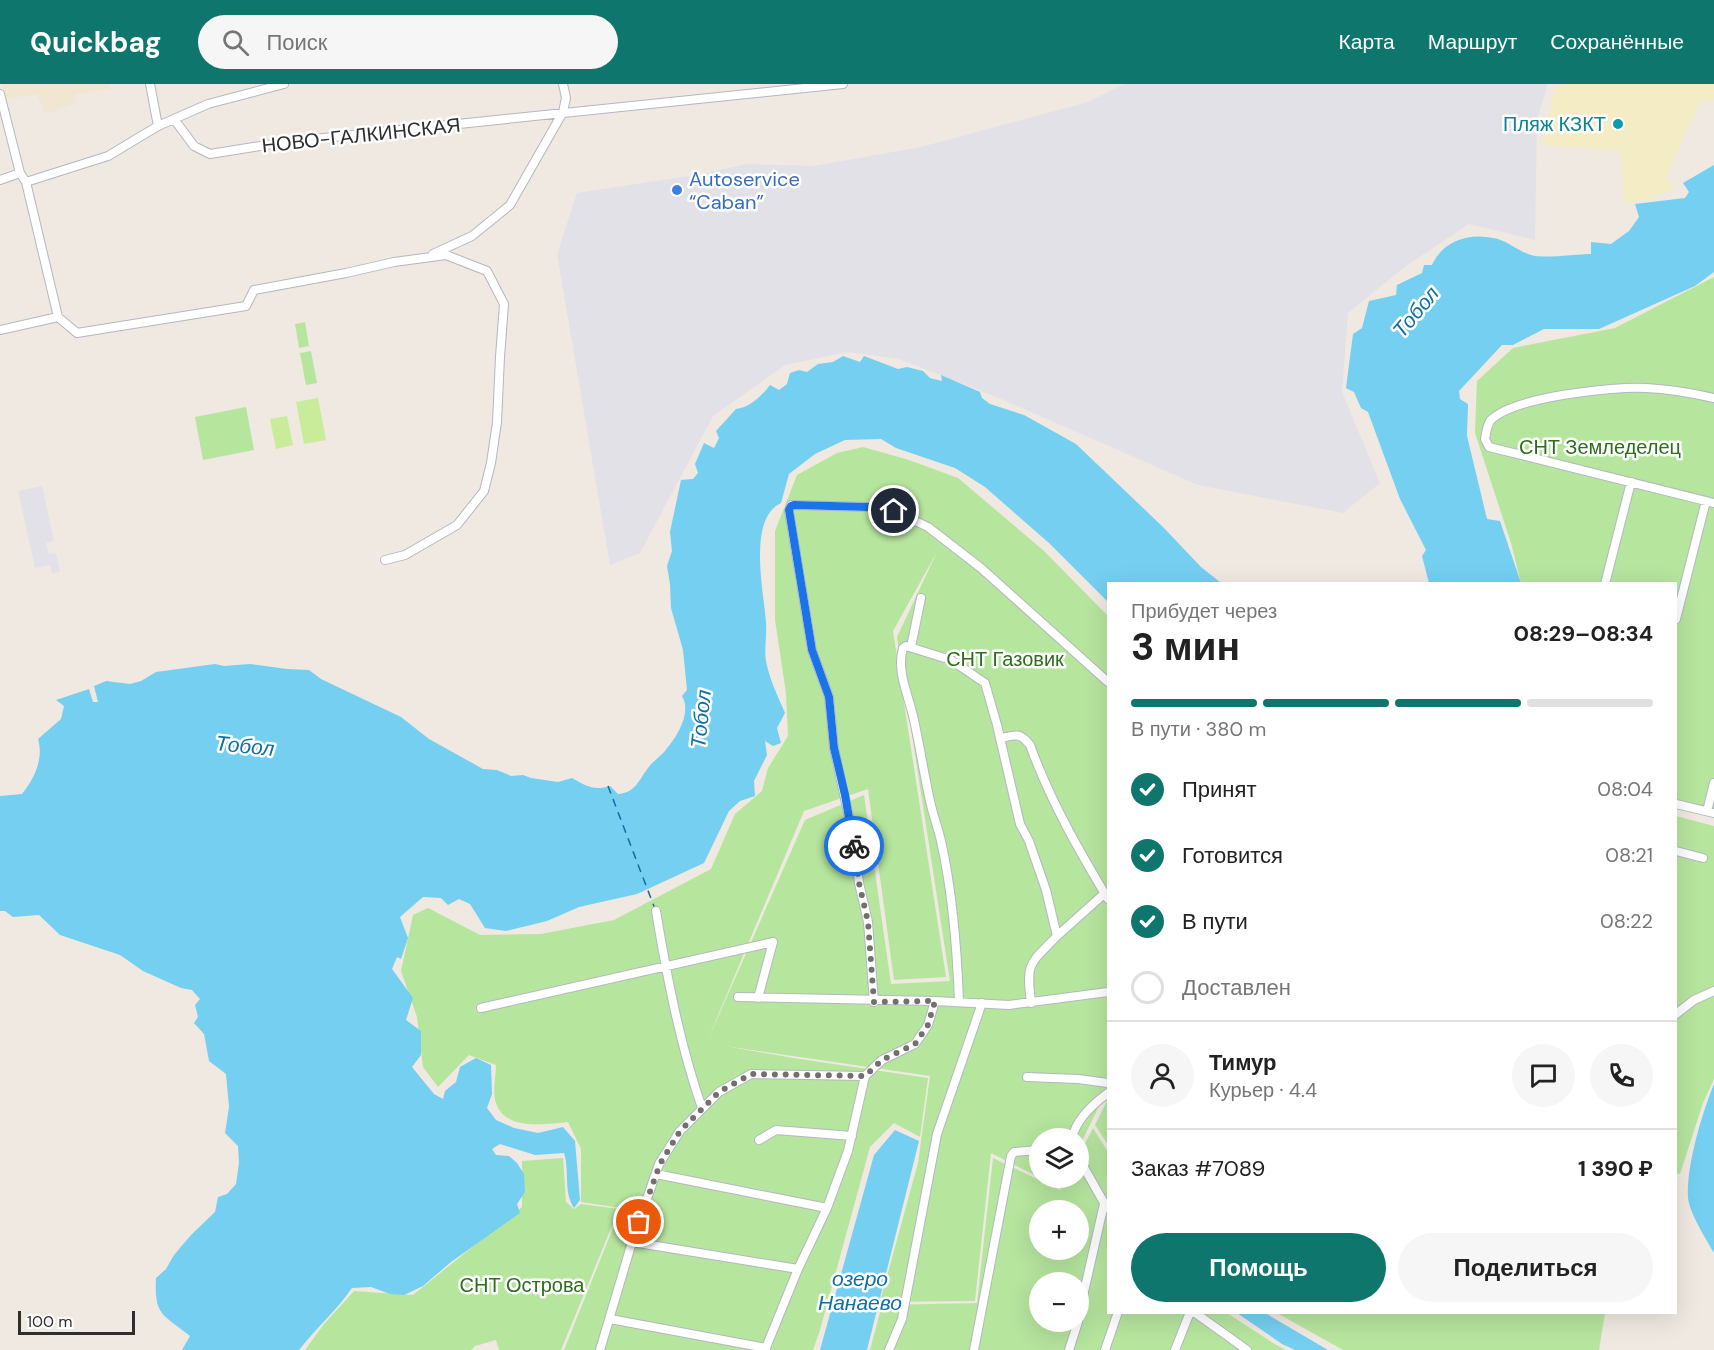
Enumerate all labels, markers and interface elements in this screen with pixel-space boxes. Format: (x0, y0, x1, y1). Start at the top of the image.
search box (198, 15, 618, 69)
text: Quickbag (30, 24, 162, 61)
icon: search (219, 26, 252, 59)
text: Поиск (267, 28, 327, 57)
text: Карта (1339, 28, 1395, 56)
text: Маршрут (1428, 28, 1517, 56)
text: Сохранённые (1550, 28, 1684, 56)
place label: Пляж КЗКТ (1503, 111, 1606, 137)
street label: НОВО-ГАЛКИНСКАЯ (260, 112, 462, 158)
marker: Пляж КЗКТ (1611, 117, 1625, 131)
place label: Autoservice “Caban” (689, 166, 800, 215)
marker: Autoservice “Caban” (670, 183, 684, 197)
water label: Тобол (1386, 280, 1446, 343)
park label: СНТ Земледелец (1519, 434, 1681, 460)
pin (868, 485, 919, 536)
icon: home (877, 494, 910, 527)
text: Прибудет через (1131, 598, 1277, 624)
text: 08:29–08:34 (1514, 619, 1653, 648)
text: 3 мин (1131, 621, 1240, 672)
park label: СНТ Газовик (946, 646, 1064, 672)
water label: Тобол (684, 688, 718, 750)
text: В пути · 380 m (1131, 716, 1266, 742)
water label: Тобол (214, 729, 276, 763)
icon: check (1131, 773, 1164, 806)
text: Принят (1182, 775, 1256, 804)
text: 08:04 (1597, 776, 1653, 802)
courier (824, 816, 884, 876)
icon: bike (838, 830, 871, 863)
icon: check (1131, 839, 1164, 872)
text: Готовится (1182, 841, 1283, 870)
text: 08:21 (1605, 842, 1653, 868)
icon: check (1131, 905, 1164, 938)
text: В пути (1182, 907, 1248, 936)
text: 08:22 (1600, 908, 1653, 934)
text: Доставлен (1182, 973, 1291, 1002)
button: person (1131, 1044, 1194, 1107)
button: chat (1512, 1044, 1575, 1107)
button: phone (1590, 1044, 1653, 1107)
text: Тимур (1209, 1048, 1277, 1077)
text: Курьер · 4.4 (1209, 1077, 1317, 1103)
map controls (1029, 1128, 1089, 1332)
button: layers (1029, 1128, 1089, 1188)
text: Заказ #7089 (1131, 1154, 1265, 1183)
text: 1 390 ₽ (1578, 1154, 1653, 1183)
pin (613, 1196, 664, 1247)
button: + (1029, 1200, 1089, 1260)
icon: bag (622, 1205, 655, 1238)
button: Помощь (1131, 1233, 1386, 1302)
button: Поделиться (1398, 1233, 1653, 1302)
water label: озеро Нанаево (818, 1265, 902, 1317)
park label: СНТ Острова (460, 1272, 585, 1298)
button: − (1029, 1272, 1089, 1332)
scale bar (18, 1308, 135, 1336)
text: 100 m (27, 1311, 72, 1332)

